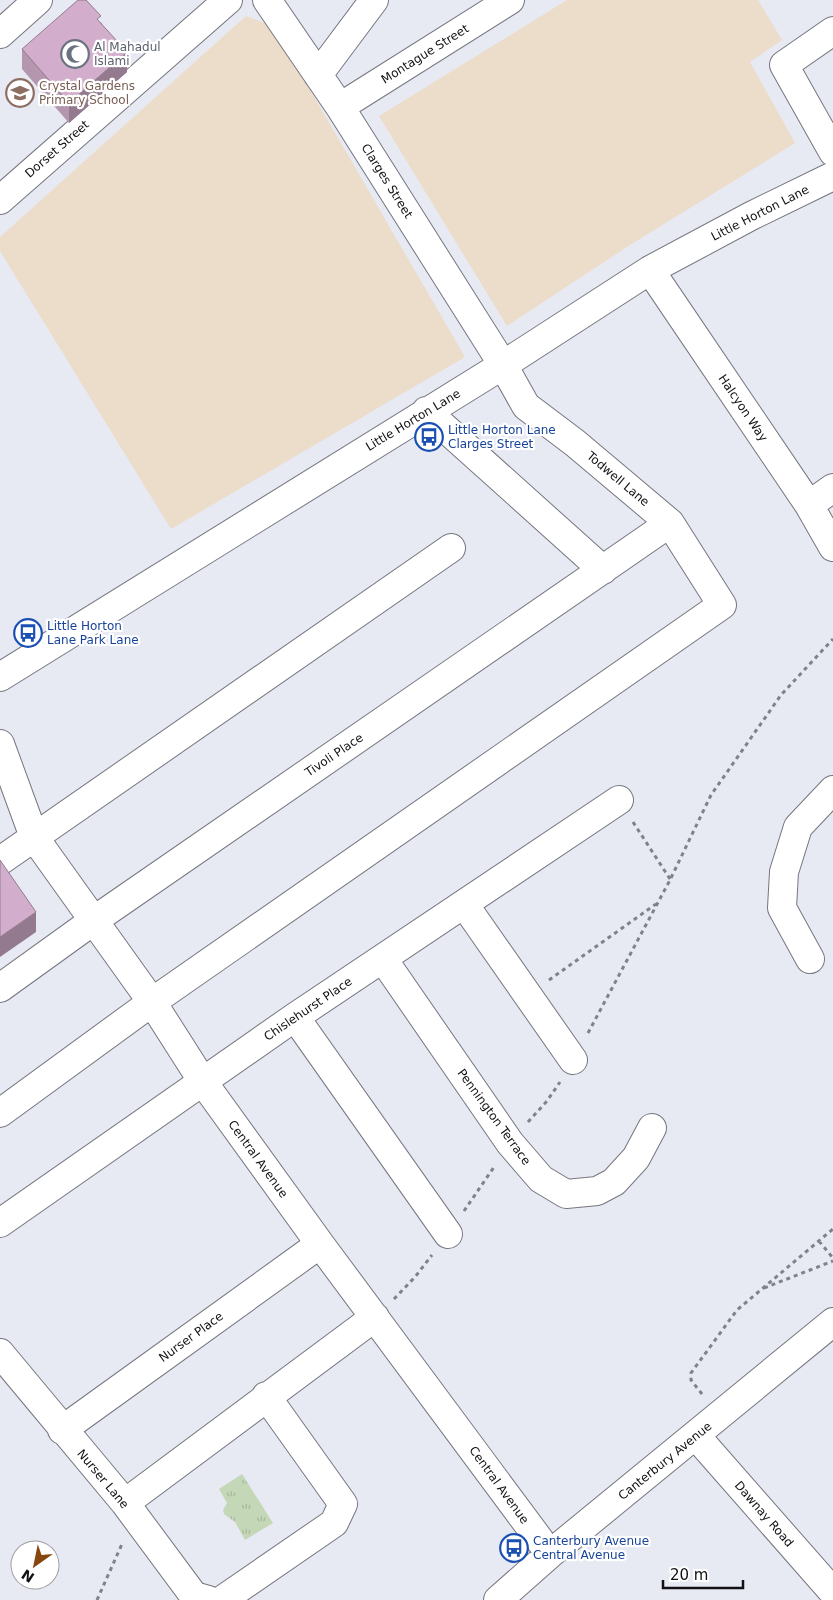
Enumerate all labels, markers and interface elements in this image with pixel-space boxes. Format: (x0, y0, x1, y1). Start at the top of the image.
street label: Montague Street (379, 21, 471, 86)
mosque icon: Al Mahadul Islami (60, 39, 90, 69)
place label: Al Mahadul Islami (94, 40, 161, 68)
school or university icon: Crystal Gardens Primary School (5, 78, 35, 108)
place label: Crystal Gardens Primary School (39, 79, 135, 107)
street label: Dorset Street (22, 117, 92, 181)
street label: Clarges Street (358, 141, 416, 221)
street label: Little Horton Lane (709, 182, 811, 244)
street label: Halcyon Way (715, 372, 771, 444)
street label: Little Horton Lane (363, 386, 463, 454)
bus stop icon: Little Horton Lane Clarges Street (414, 422, 444, 452)
place label: Little Horton Lane Clarges Street (448, 423, 556, 451)
street label: Todwell Lane (583, 448, 652, 509)
bus stop icon: Little Horton Lane Park Lane (13, 618, 43, 648)
place label: Little Horton Lane Park Lane (47, 619, 139, 647)
street label: Tivoli Place (301, 730, 366, 780)
street label: Chislehurst Place (261, 974, 355, 1044)
street label: Pennington Terrace (455, 1066, 533, 1168)
street label: Central Avenue (225, 1118, 291, 1200)
street label: Nurser Place (156, 1309, 226, 1365)
street label: Canterbury Avenue (616, 1419, 714, 1503)
street label: Central Avenue (466, 1444, 532, 1526)
street label: Nurser Lane (74, 1447, 132, 1511)
street label: Dawnay Road (732, 1478, 796, 1550)
bus stop icon: Canterbury Avenue Central Avenue (499, 1533, 529, 1563)
place label: Canterbury Avenue Central Avenue (533, 1534, 649, 1562)
north arrow (10, 1540, 60, 1590)
scale bar (663, 1558, 743, 1590)
text: N (19, 1566, 37, 1586)
text: 20 m (670, 1566, 708, 1584)

